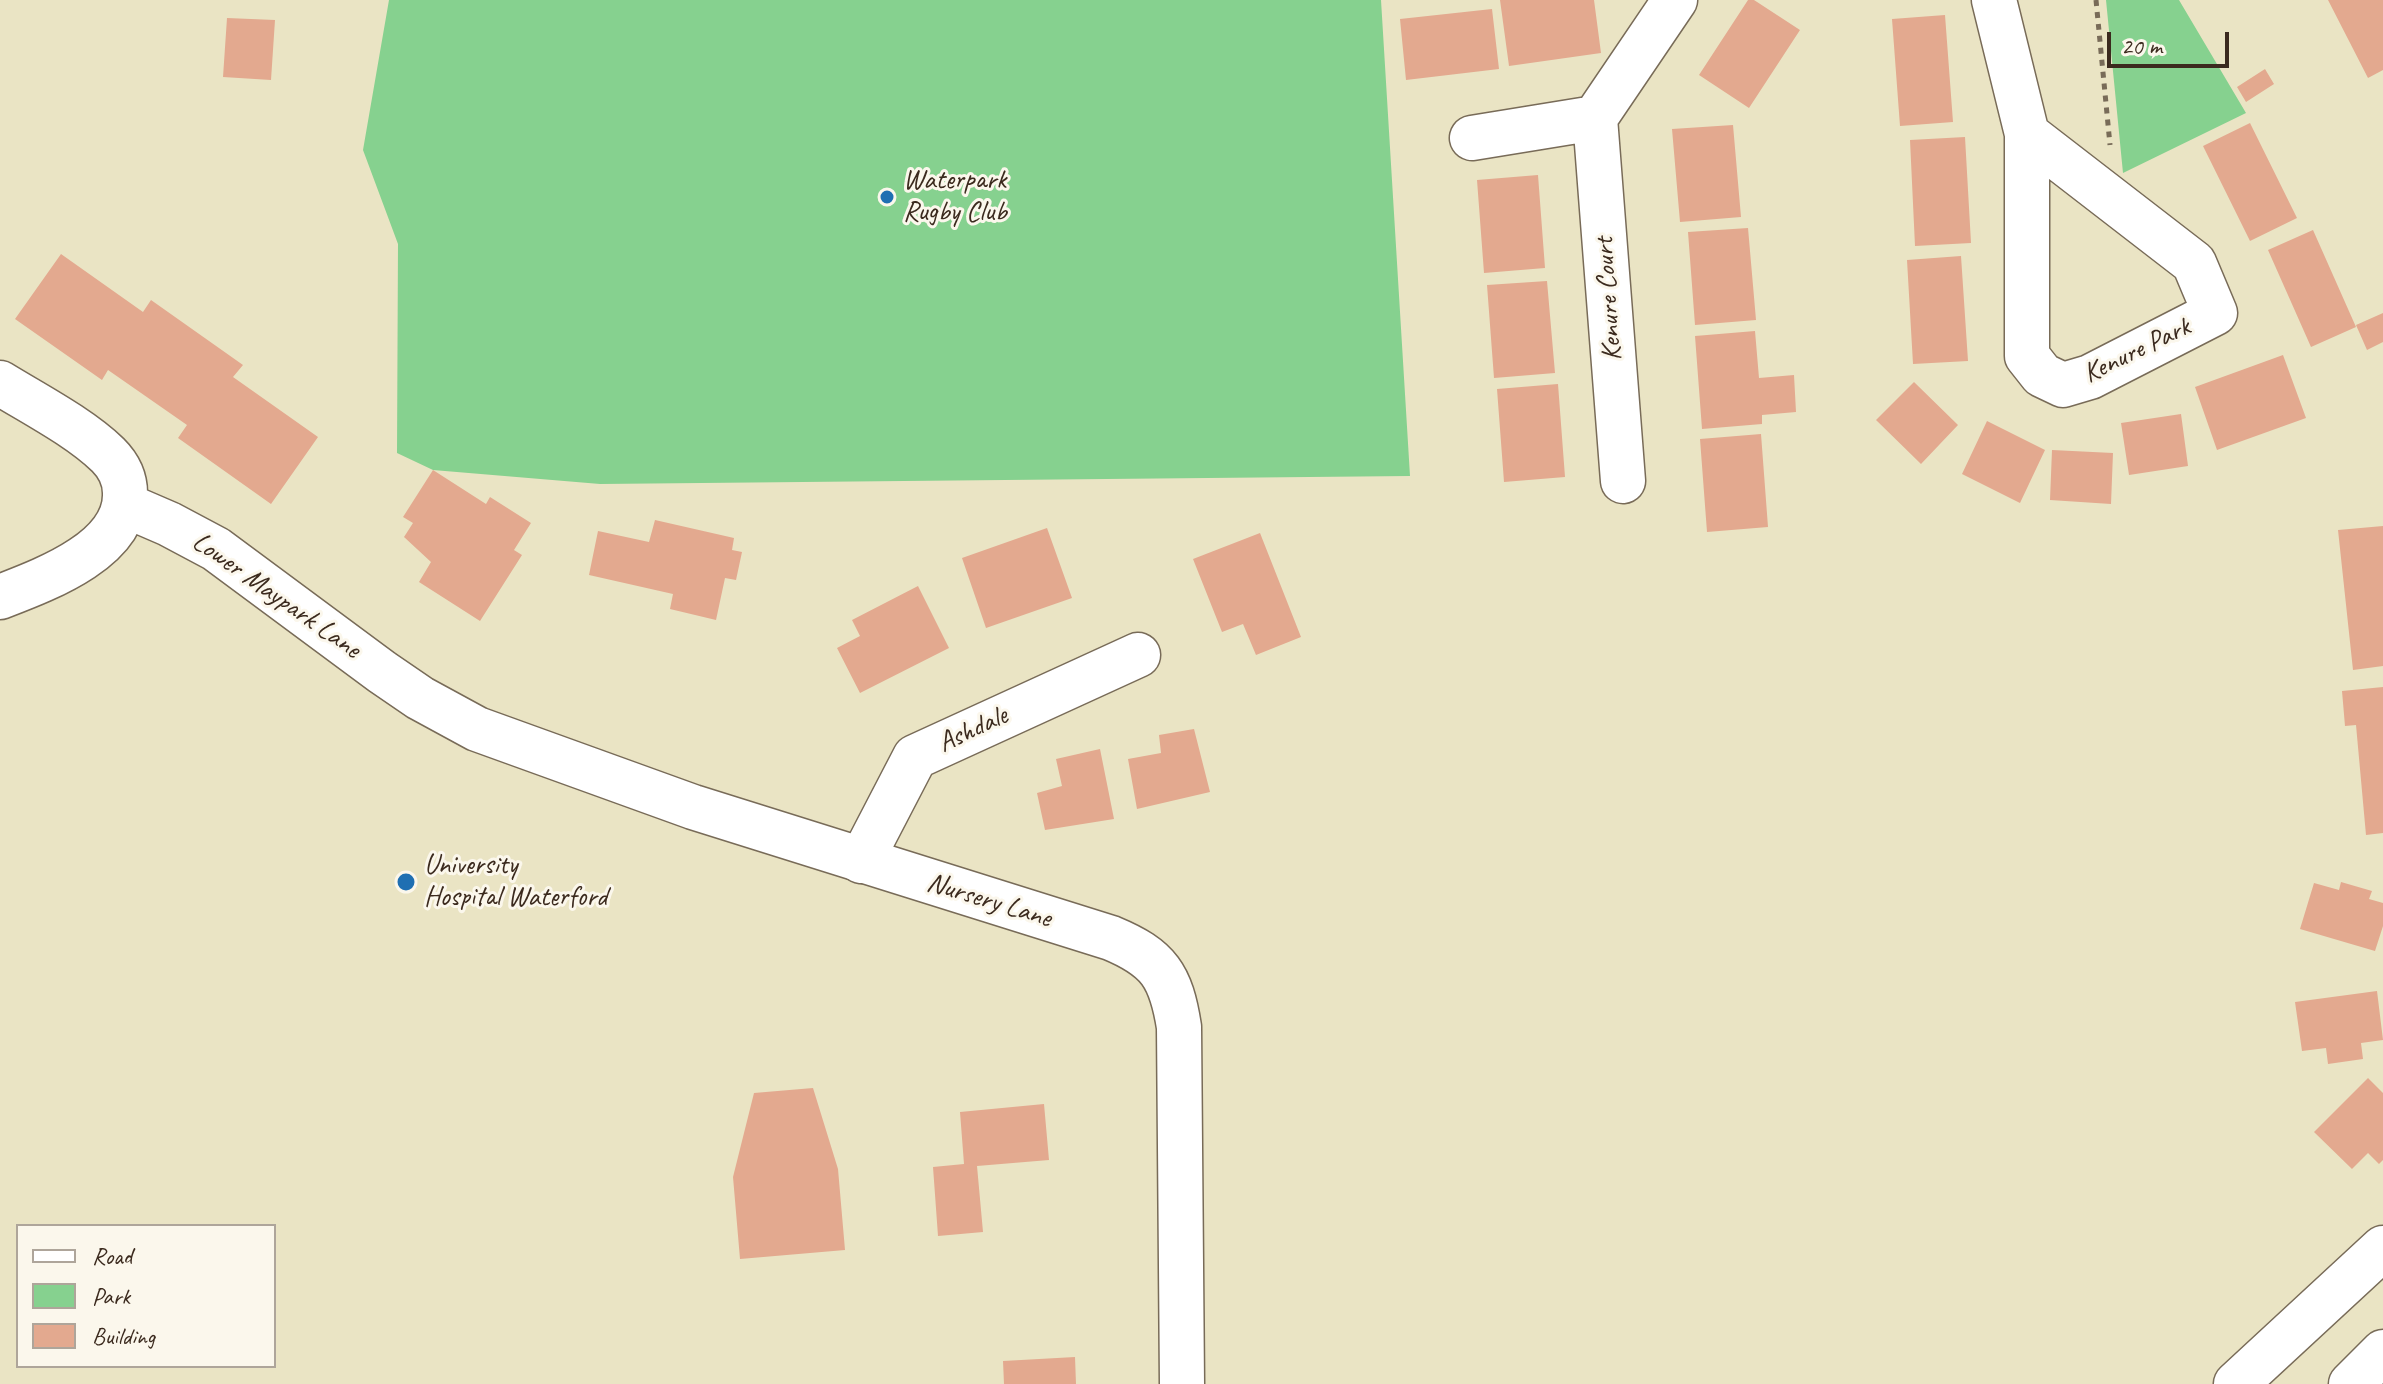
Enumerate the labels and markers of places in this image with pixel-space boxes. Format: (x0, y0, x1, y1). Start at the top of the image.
place label: Waterpark Rugby Club (903, 164, 1007, 230)
marker: Waterpark Rugby Club (878, 188, 896, 206)
place label: University Hospital Waterford (424, 849, 607, 915)
marker: University Hospital Waterford (395, 871, 417, 893)

